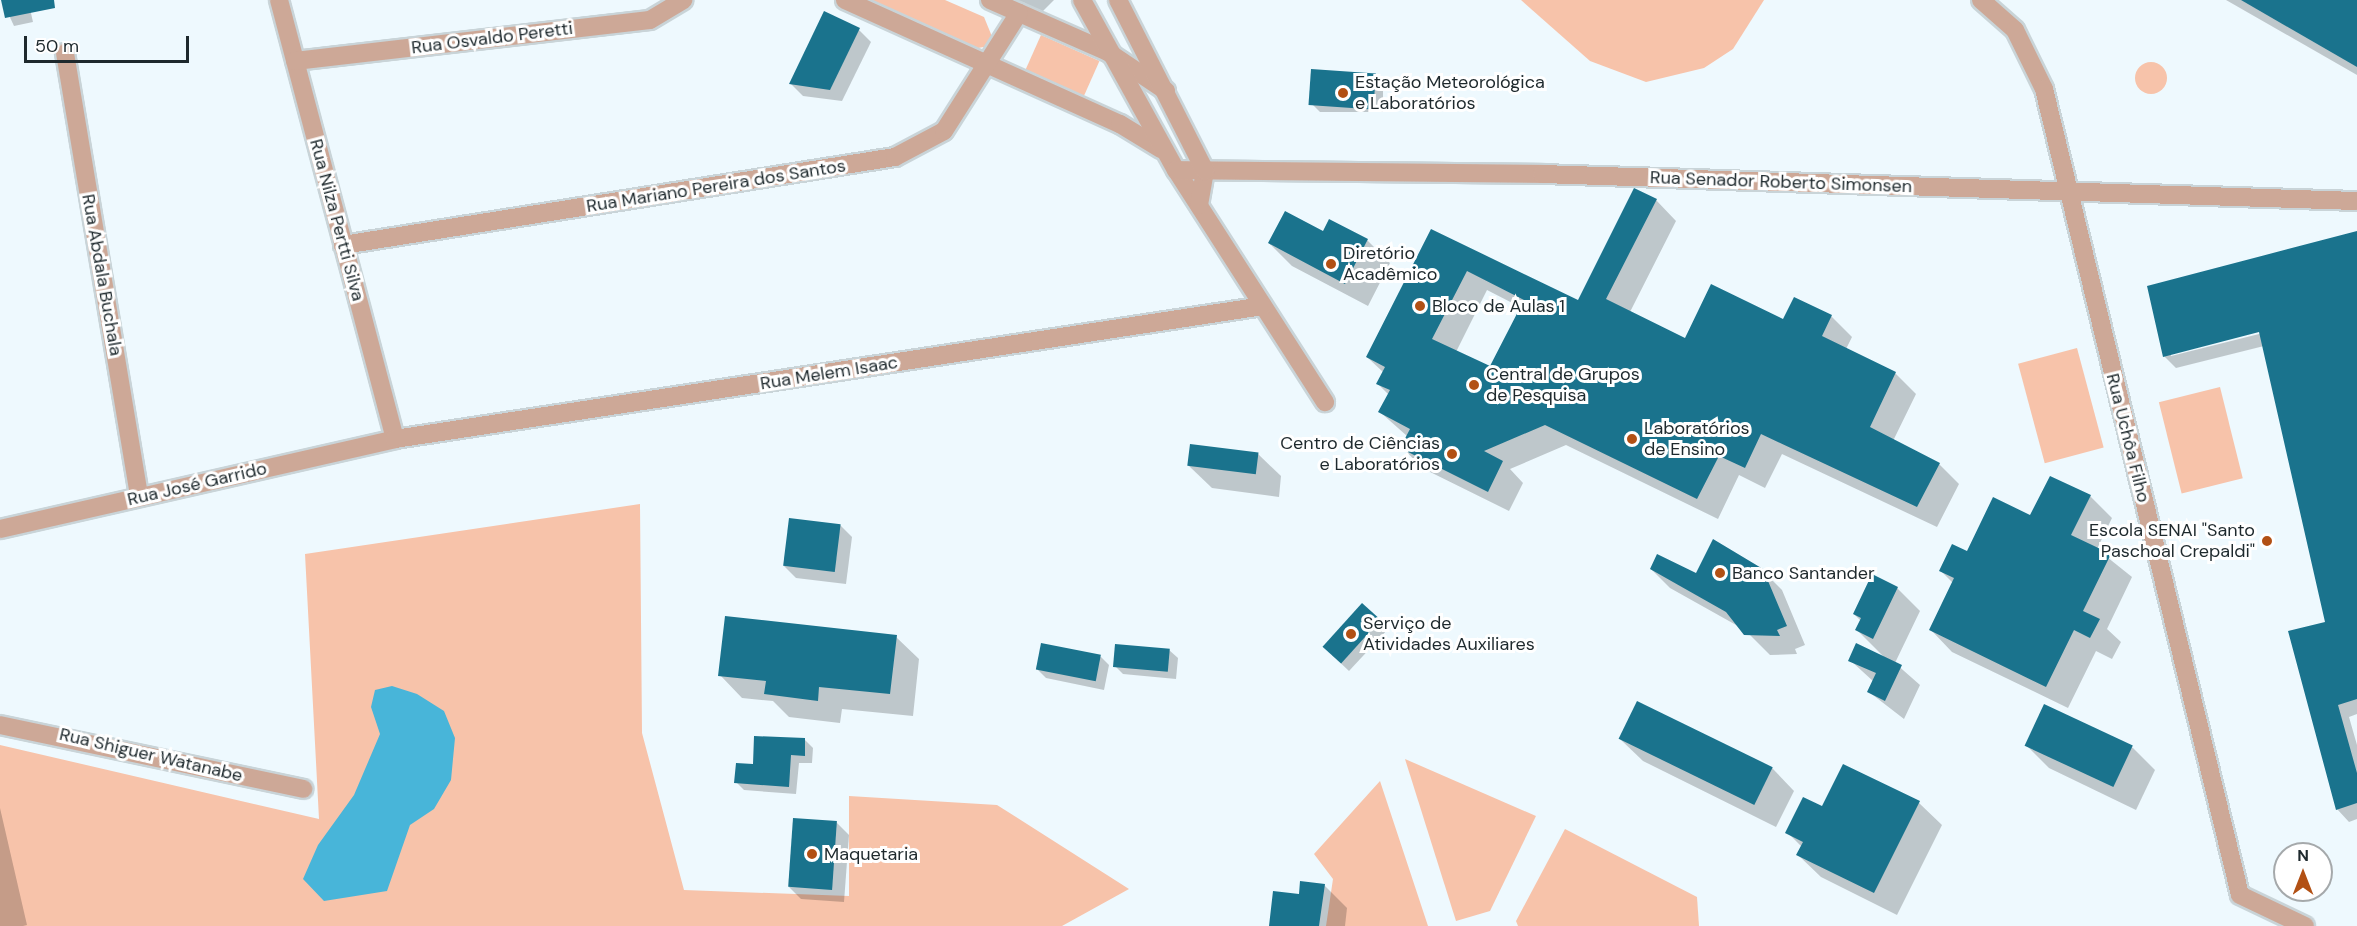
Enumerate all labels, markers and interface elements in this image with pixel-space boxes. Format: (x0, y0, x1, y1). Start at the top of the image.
street label: Rua Osvaldo Peretti (410, 17, 574, 59)
scale bar (27, 24, 192, 62)
text: 50 m (35, 34, 79, 58)
place label: Estação Meteorológica e Laboratórios (1355, 72, 1545, 115)
marker: Estação Meteorológica e Laboratórios (1336, 86, 1350, 100)
street label: Rua Nilza Pertti Silva (305, 137, 369, 303)
street label: Rua Mariano Pereira dos Santos (585, 155, 847, 217)
street label: Rua Senador Roberto Simonsen (1649, 167, 1913, 197)
street label: Rua Abdala Buchala (77, 192, 127, 358)
place label: Diretório Acadêmico (1343, 243, 1437, 286)
marker: Diretório Acadêmico (1324, 257, 1338, 271)
place label: Bloco de Aulas 1 (1432, 295, 1565, 317)
marker: Bloco de Aulas 1 (1413, 299, 1427, 313)
street label: Rua Melem Isaac (759, 351, 899, 395)
place label: Central de Grupos de Pesquisa (1486, 364, 1640, 406)
street label: Rua Uchôa Filho (2102, 371, 2154, 505)
marker: Central de Grupos de Pesquisa (1467, 378, 1481, 392)
place label: Laboratórios de Ensino (1644, 418, 1750, 460)
marker: Laboratórios de Ensino (1625, 432, 1639, 446)
place label: Centro de Ciências e Laboratórios (1280, 433, 1440, 476)
marker: Centro de Ciências e Laboratórios (1445, 447, 1459, 461)
street label: Rua José Garrido (125, 457, 269, 511)
place label: Escola SENAI "Santo Paschoal Crepaldi" (2089, 520, 2255, 562)
marker: Escola SENAI "Santo Paschoal Crepaldi" (2260, 534, 2274, 548)
place label: Banco Santander (1732, 562, 1875, 584)
marker: Banco Santander (1713, 566, 1727, 580)
place label: Serviço de Atividades Auxiliares (1363, 613, 1535, 656)
marker: Serviço de Atividades Auxiliares (1344, 627, 1358, 641)
street label: Rua Shiguer Watanabe (57, 723, 245, 787)
north arrow (2273, 842, 2333, 902)
place label: Maquetaria (824, 843, 918, 865)
text: N (2297, 845, 2309, 866)
marker: Maquetaria (805, 847, 819, 861)

